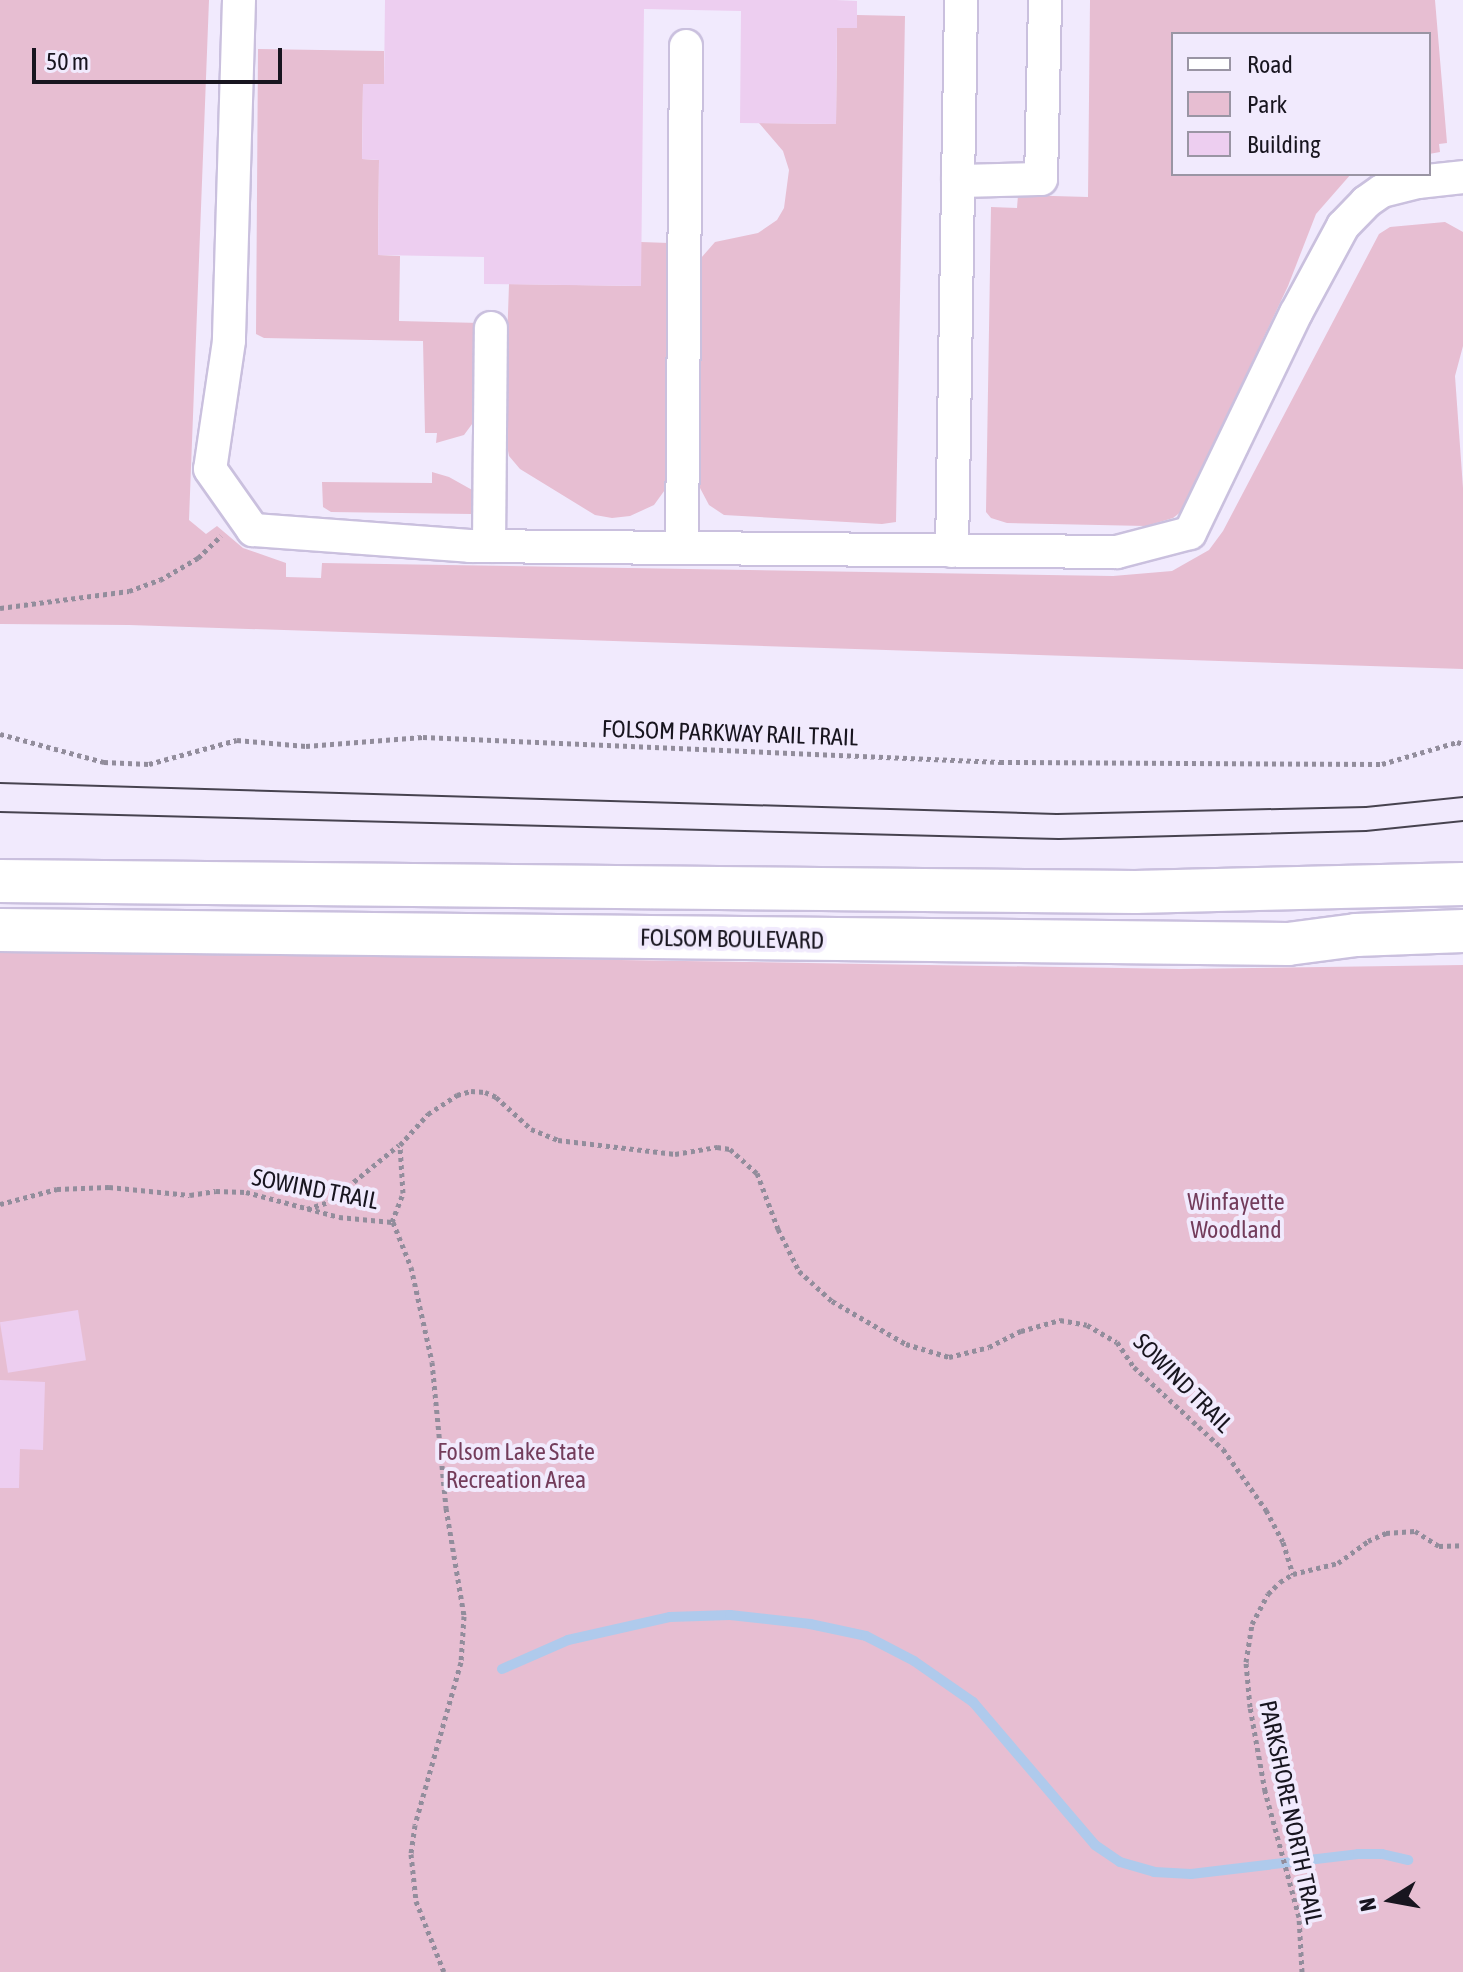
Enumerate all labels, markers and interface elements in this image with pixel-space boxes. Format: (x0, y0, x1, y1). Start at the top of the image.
scale bar (36, 32, 286, 82)
legend (1171, 32, 1431, 176)
text: 50 m (46, 48, 89, 75)
text: Road (1247, 51, 1293, 78)
text: Park (1247, 91, 1287, 118)
text: Building (1247, 131, 1320, 158)
street label: FOLSOM PARKWAY RAIL TRAIL (601, 714, 859, 752)
street label: FOLSOM BOULEVARD (640, 923, 824, 955)
street label: SOWIND TRAIL (249, 1163, 381, 1215)
park label: Winfayette Woodland (1187, 1188, 1285, 1244)
street label: SOWIND TRAIL (1128, 1328, 1238, 1438)
park label: Folsom Lake State Recreation Area (437, 1438, 595, 1494)
street label: PARKSHORE NORTH TRAIL (1253, 1698, 1329, 1926)
north arrow (1351, 1860, 1431, 1940)
text: N (1353, 1896, 1381, 1913)

